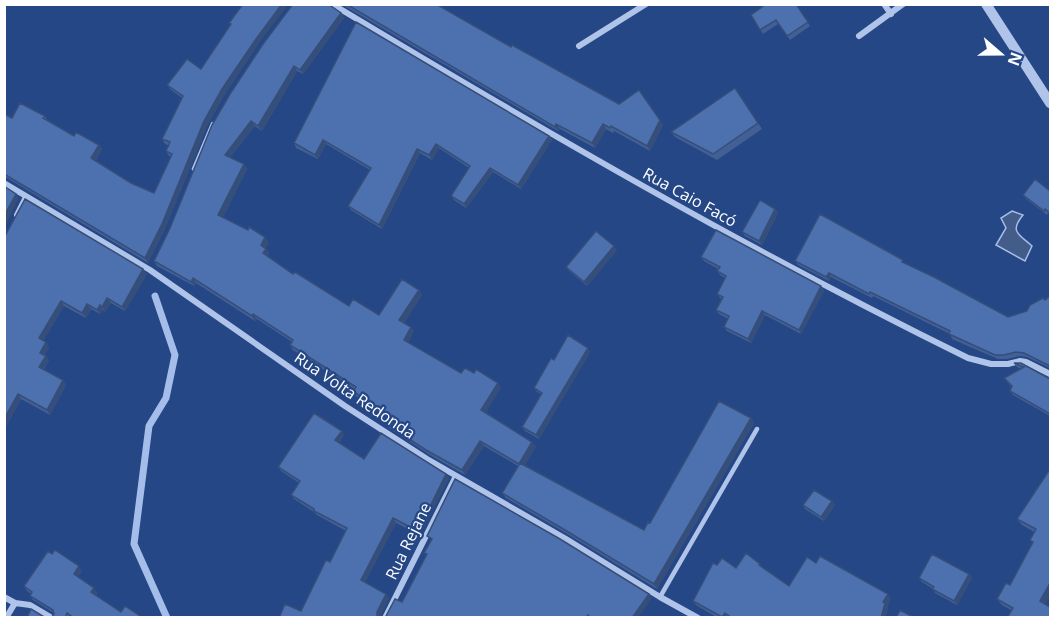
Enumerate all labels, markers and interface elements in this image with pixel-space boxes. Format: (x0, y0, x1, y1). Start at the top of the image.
north arrow (971, 24, 1031, 84)
text: N (1003, 49, 1028, 69)
street label: Rua Caio Facó (639, 162, 741, 232)
street label: Rua Volta Redonda (290, 346, 420, 444)
street label: Rua Rejane (380, 499, 436, 583)

